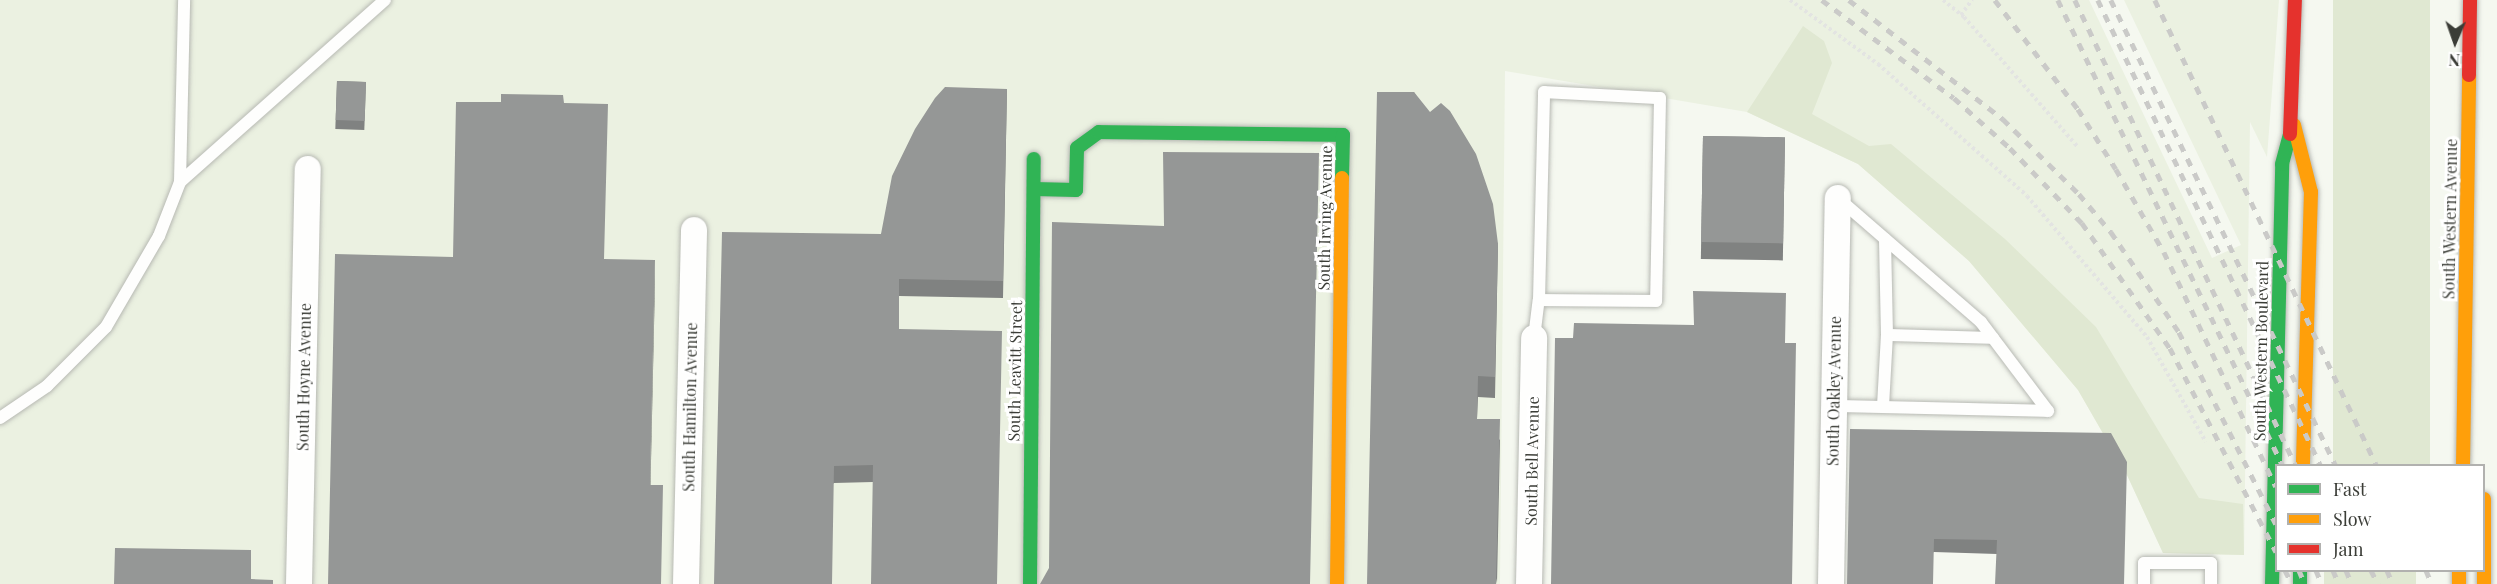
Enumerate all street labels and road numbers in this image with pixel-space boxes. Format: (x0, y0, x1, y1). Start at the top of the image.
street label: South Western Avenue (2439, 138, 2461, 300)
street label: South Irving Avenue (1314, 145, 1336, 291)
street label: South Western Boulevard (2250, 260, 2272, 442)
street label: South Leavitt Street (1004, 300, 1026, 442)
street label: South Hoyne Avenue (293, 302, 315, 452)
street label: South Oakley Avenue (1823, 315, 1845, 467)
street label: South Hamilton Avenue (679, 322, 701, 492)
street label: South Bell Avenue (1521, 396, 1543, 526)

